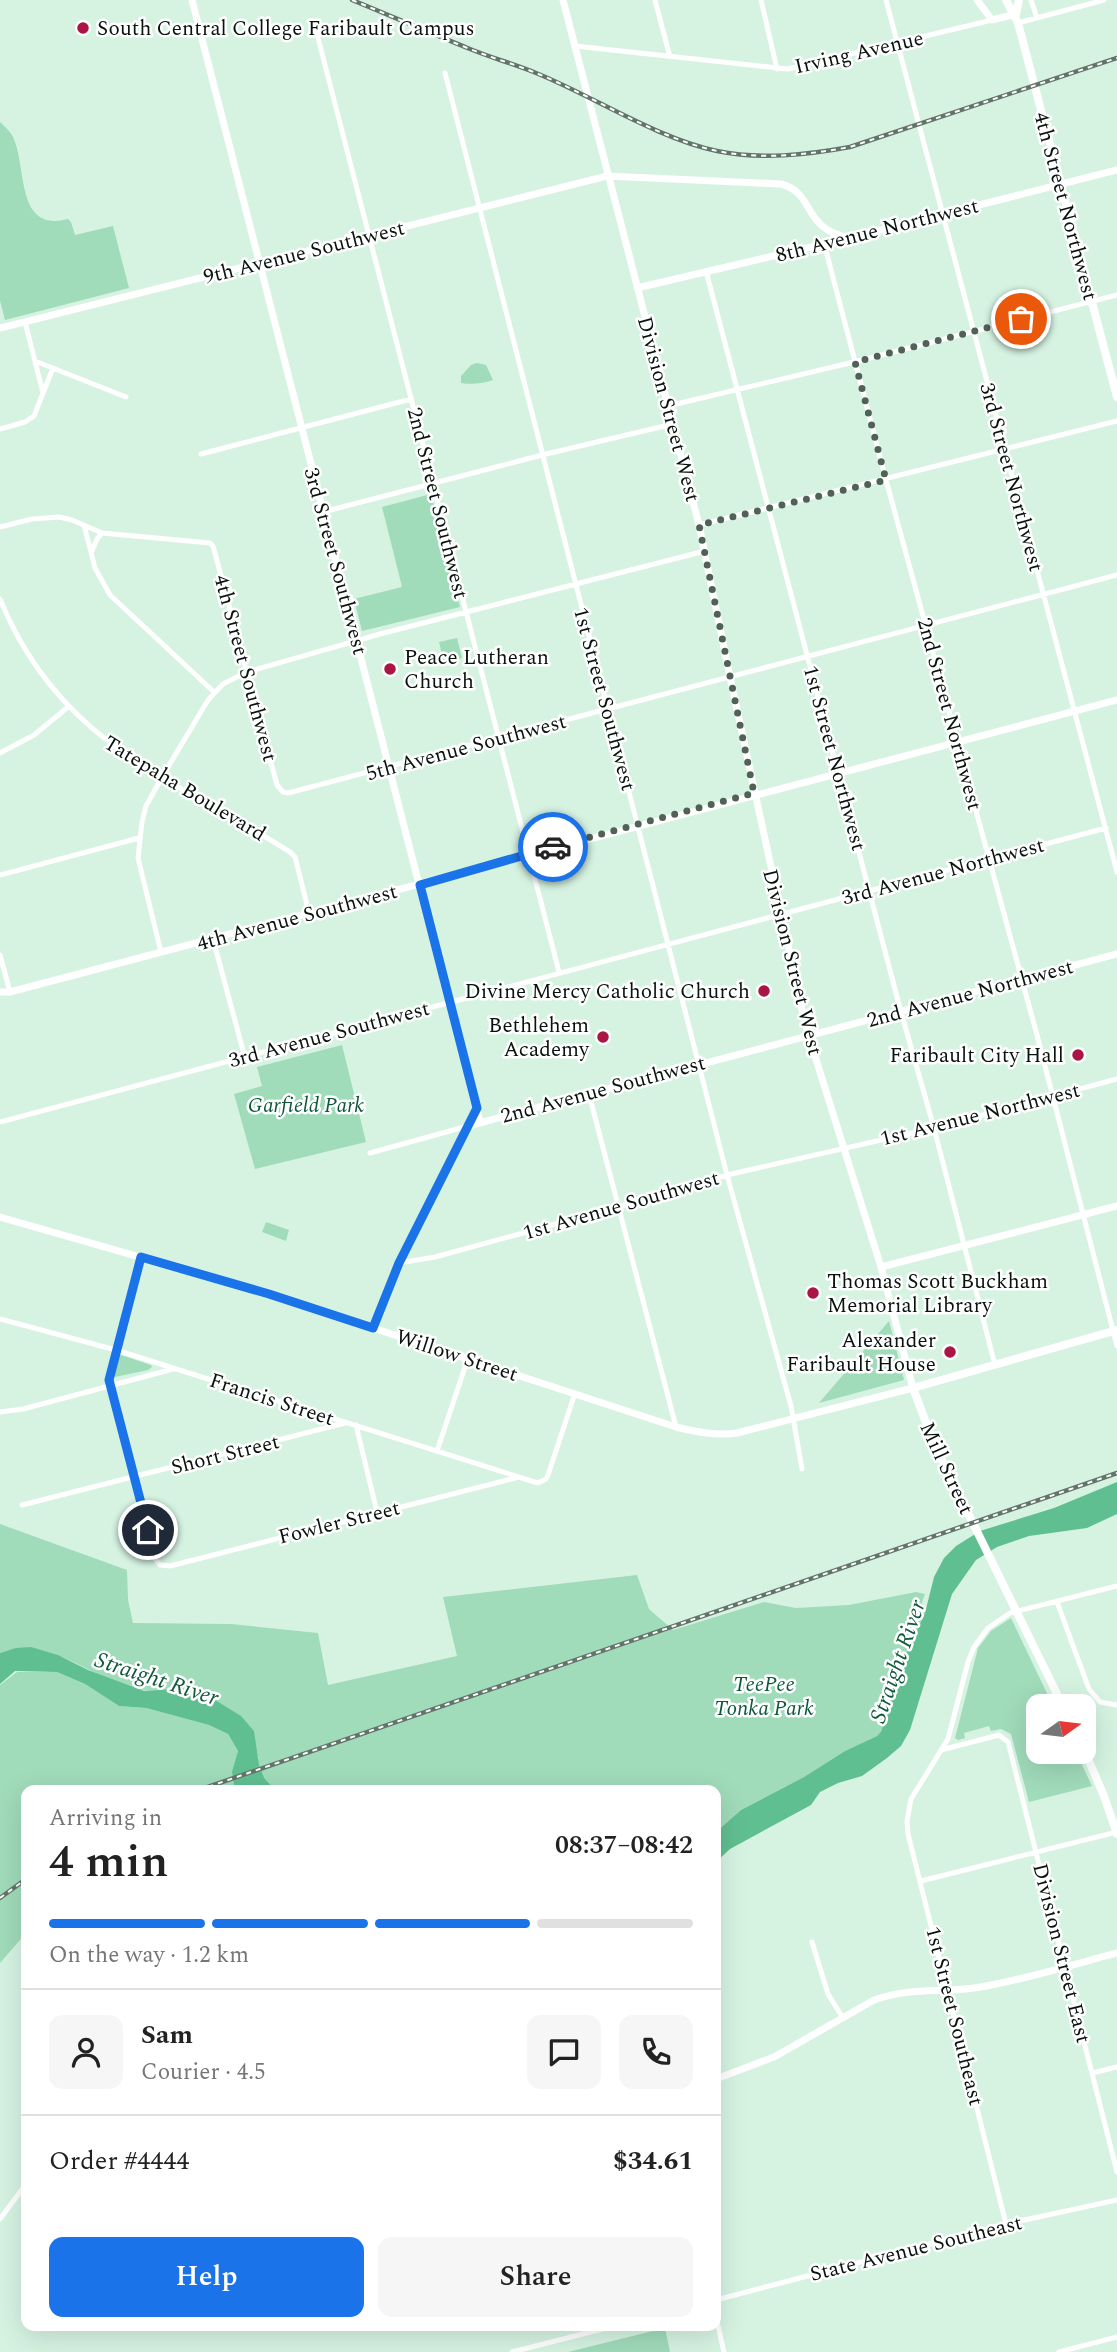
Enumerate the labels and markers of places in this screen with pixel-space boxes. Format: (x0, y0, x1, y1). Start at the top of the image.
place label: South Central College Faribault Campus (97, 13, 475, 45)
marker: South Central College Faribault Campus (75, 20, 91, 36)
pin (991, 289, 1051, 349)
place label: Peace Lutheran Church (404, 642, 549, 698)
marker: Peace Lutheran Church (382, 661, 398, 677)
place label: Divine Mercy Catholic Church (464, 976, 750, 1008)
marker: Divine Mercy Catholic Church (756, 983, 772, 999)
place label: Bethlehem Academy (488, 1010, 590, 1066)
marker: Bethlehem Academy (595, 1029, 611, 1045)
place label: Faribault City Hall (889, 1040, 1064, 1072)
marker: Faribault City Hall (1070, 1047, 1086, 1063)
place label: Thomas Scott Buckham Memorial Library (827, 1266, 1048, 1322)
marker: Thomas Scott Buckham Memorial Library (805, 1285, 821, 1301)
place label: Alexander Faribault House (786, 1325, 936, 1381)
marker: Alexander Faribault House (942, 1344, 958, 1360)
pin (118, 1500, 178, 1560)

